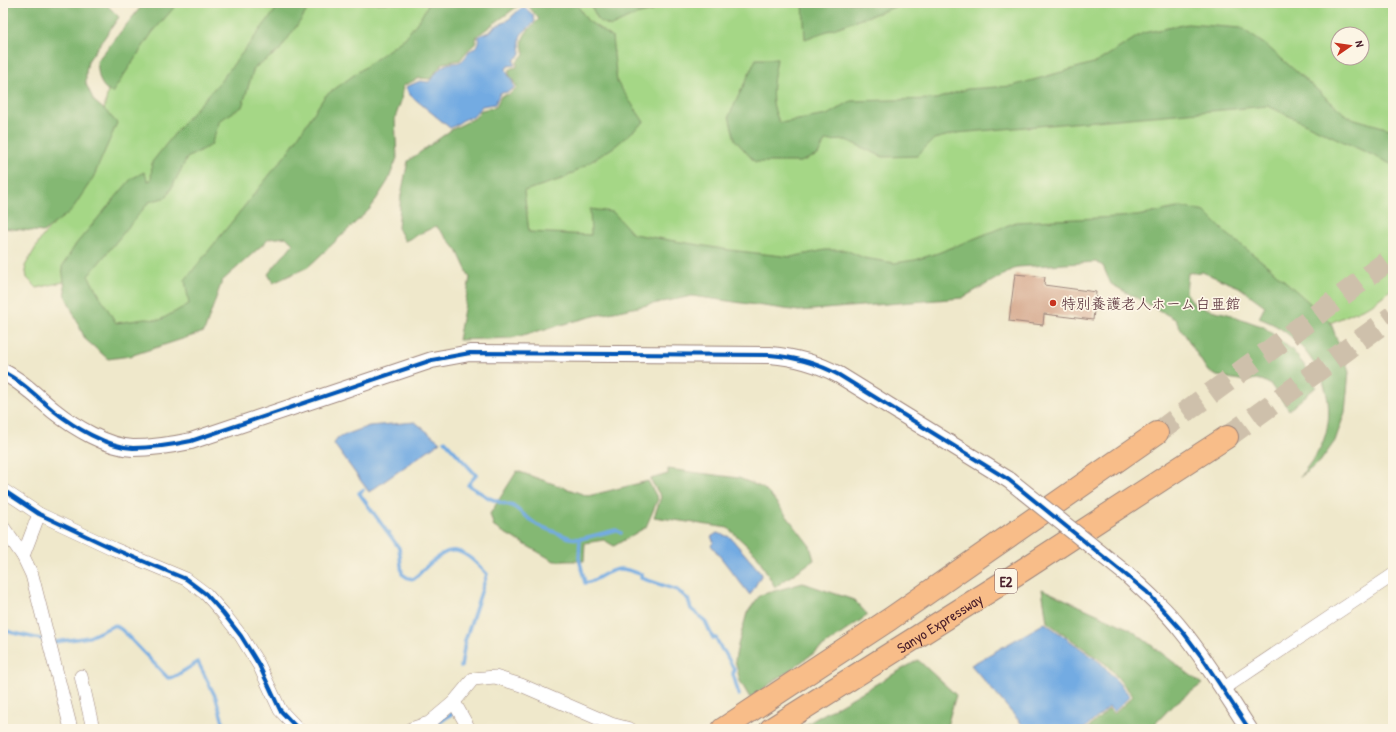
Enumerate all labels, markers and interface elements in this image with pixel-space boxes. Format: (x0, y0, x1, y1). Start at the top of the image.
north arrow (1330, 26, 1370, 66)
text: N (1352, 39, 1367, 48)
place label: 特別養護老人ホーム白亜館 (1061, 293, 1240, 314)
marker: 特別養護老人ホーム白亜館 (1048, 298, 1058, 308)
road number: E2 (995, 569, 1017, 593)
street label: Sanyo Expressway (892, 588, 986, 658)

